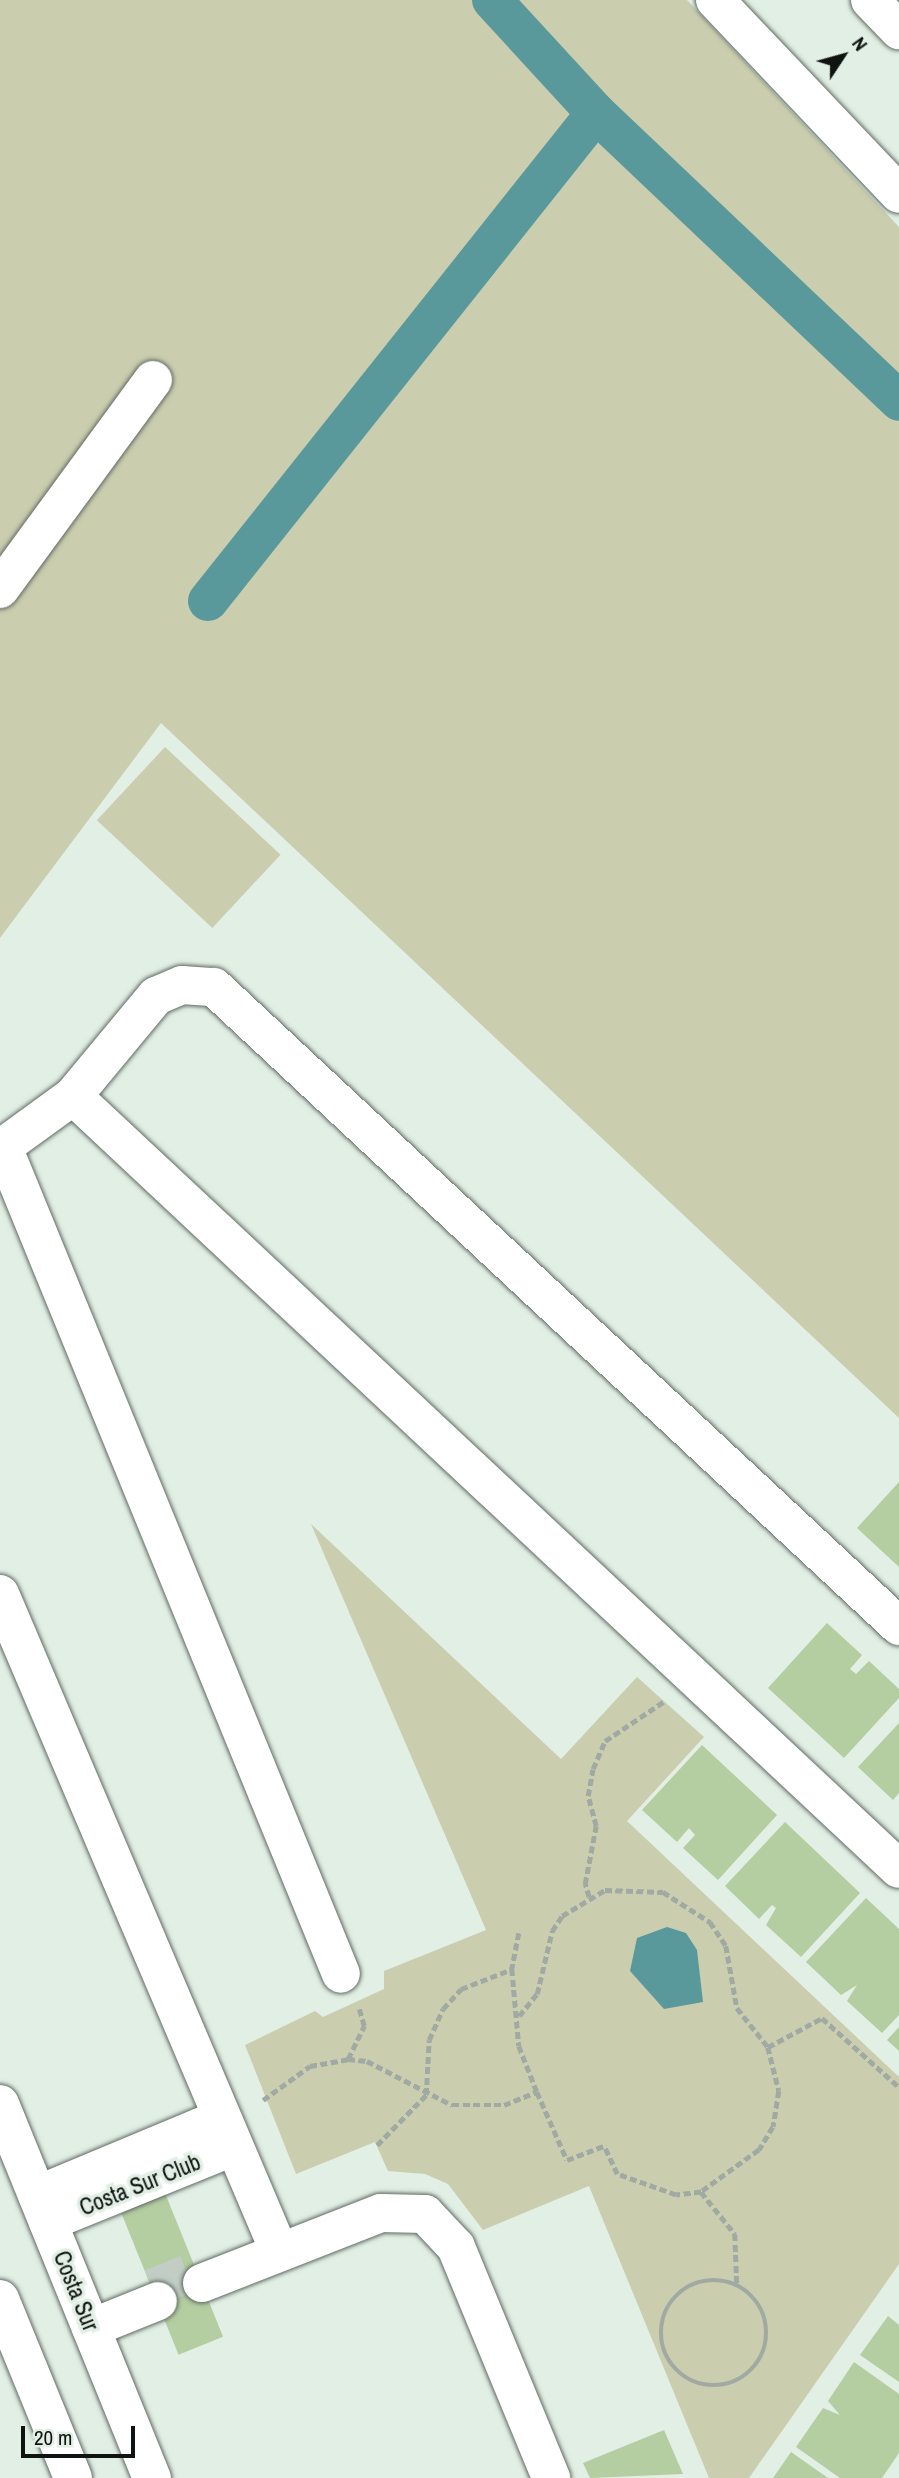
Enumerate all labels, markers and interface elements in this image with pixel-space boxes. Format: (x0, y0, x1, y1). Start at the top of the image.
north arrow (808, 21, 878, 91)
text: N (846, 31, 874, 56)
street label: Costa Sur Club (76, 2148, 204, 2222)
street label: Costa Sur (47, 2247, 105, 2335)
scale bar (24, 2412, 138, 2456)
text: 20 m (34, 2423, 72, 2452)

